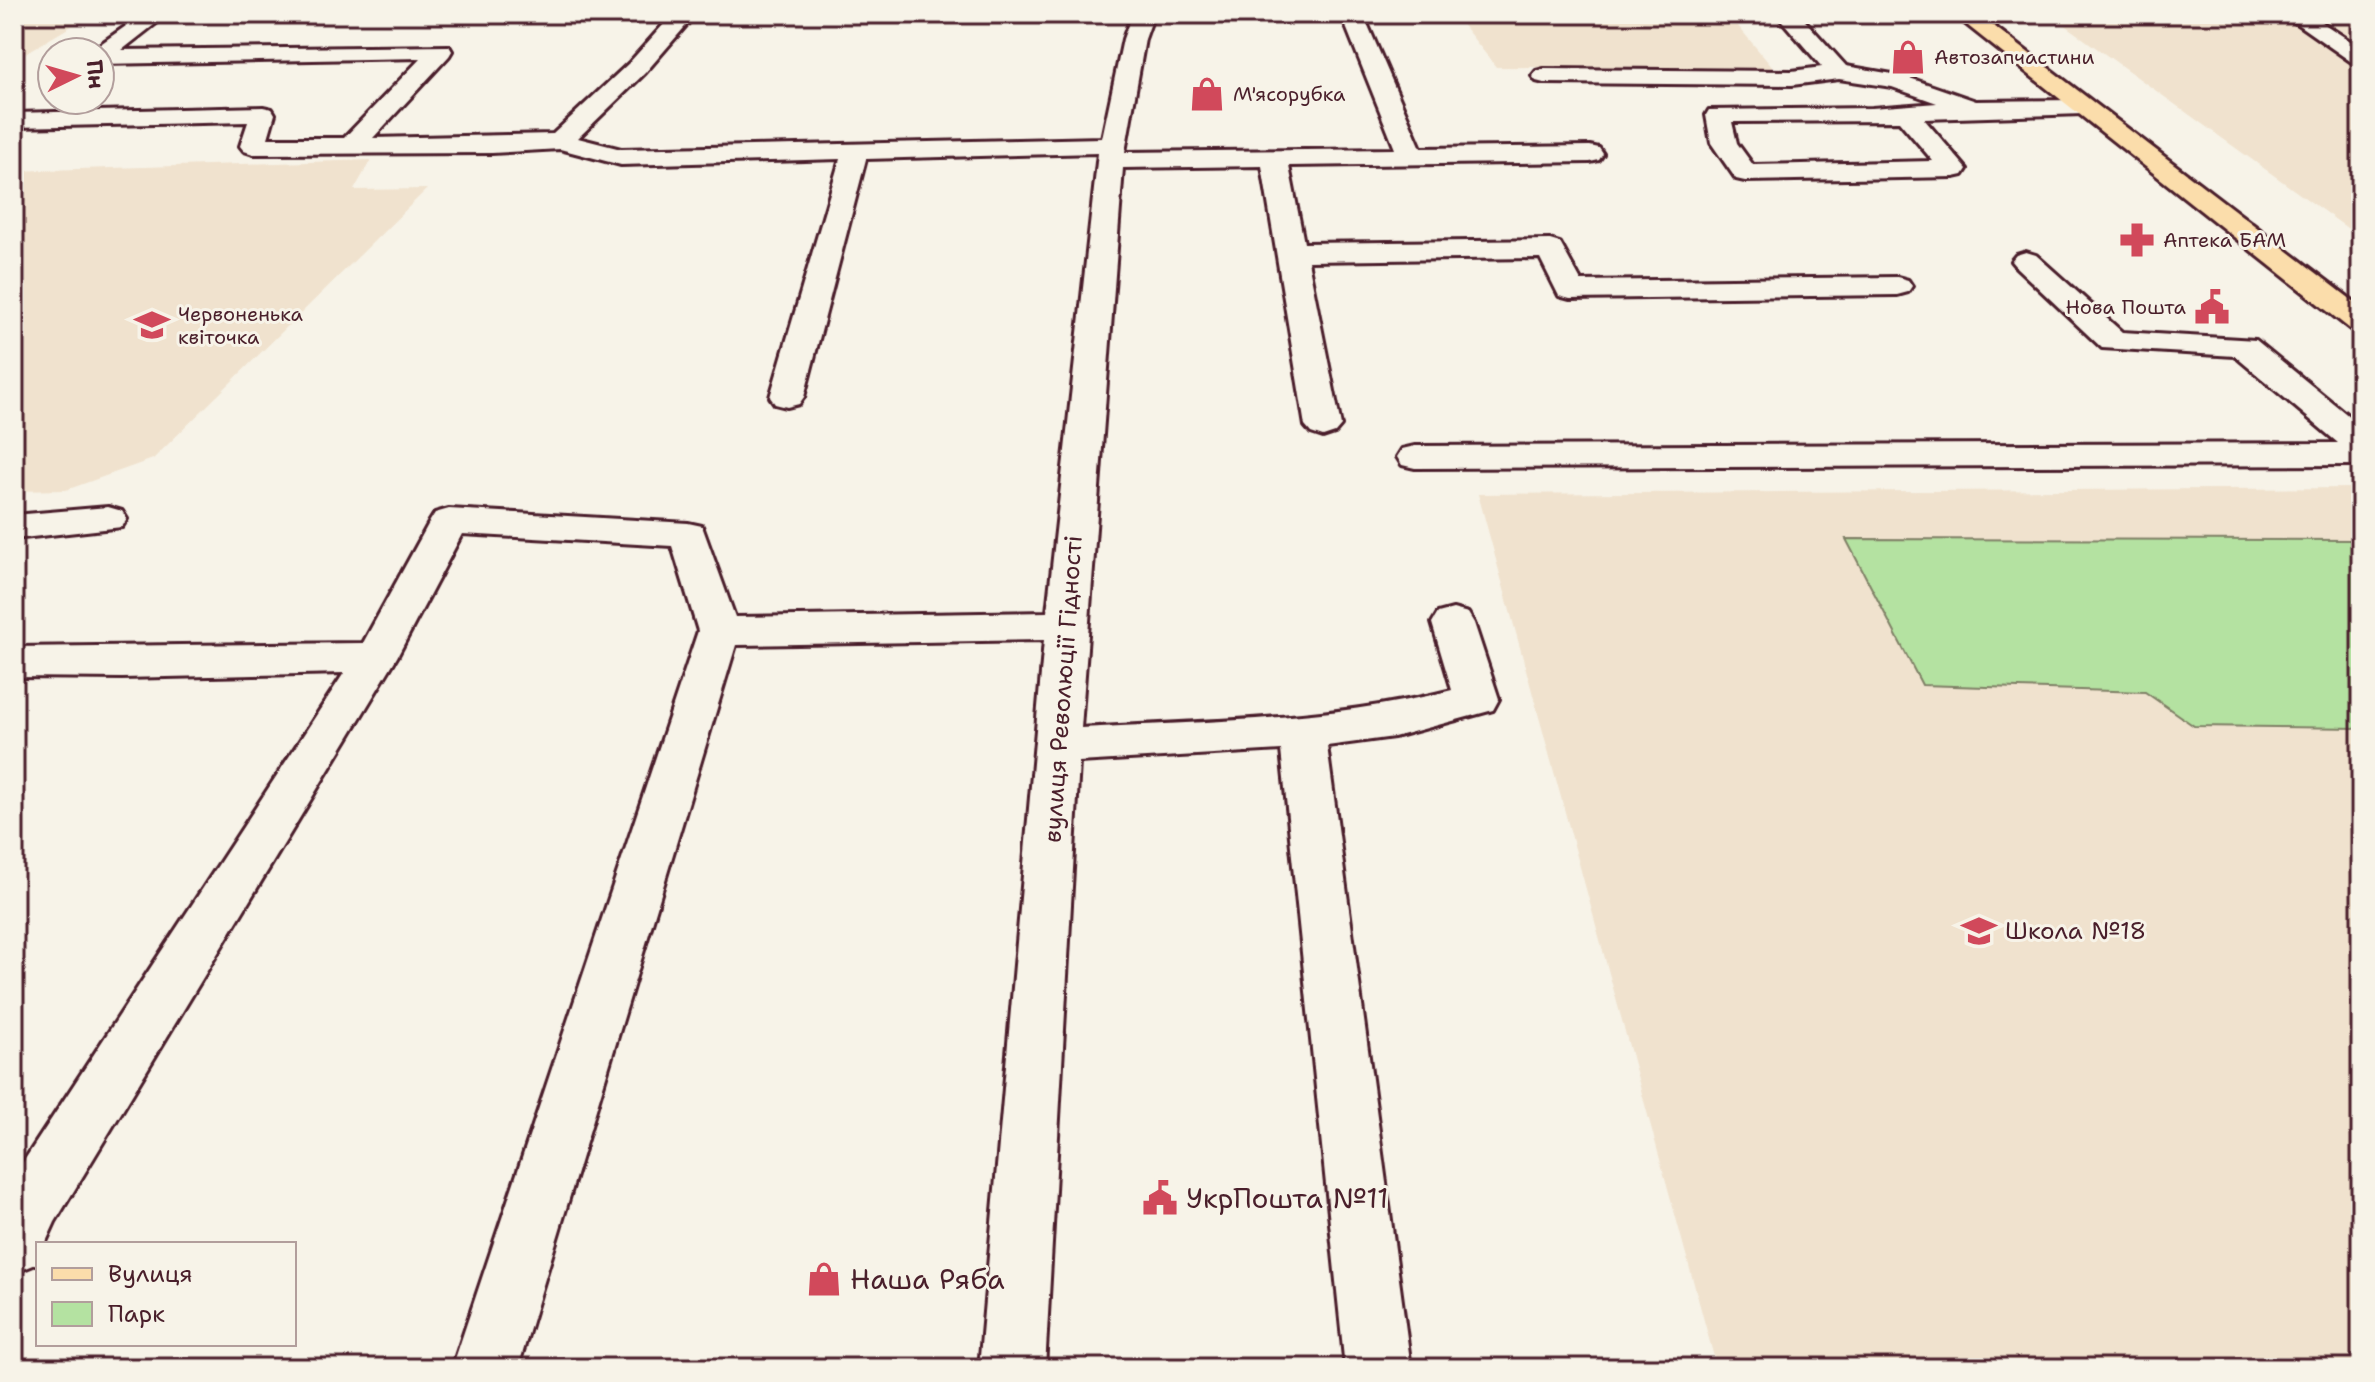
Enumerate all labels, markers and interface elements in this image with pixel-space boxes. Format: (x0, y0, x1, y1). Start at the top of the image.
north arrow (36, 36, 116, 116)
shop icon: Автозапчастини (1889, 38, 1927, 76)
place label: Автозапчастини (1934, 44, 2095, 70)
text: Пн (80, 59, 111, 90)
shop icon: М'ясорубка (1188, 75, 1226, 113)
place label: М'ясорубка (1233, 81, 1346, 107)
pharmacy icon: Аптека БАМ (2118, 221, 2156, 259)
place label: Аптека БАМ (2163, 227, 2286, 253)
public building icon: Нова Пошта (2193, 288, 2231, 326)
place label: Нова Пошта (2065, 294, 2187, 320)
place label: Червоненька квіточка (178, 301, 304, 350)
school or university icon: Червоненька квіточка (133, 306, 171, 344)
street label: вулиця Революції Гідності (1036, 534, 1090, 844)
school or university icon: Школа №18 (1960, 912, 1998, 950)
place label: Школа №18 (2005, 915, 2146, 947)
public building icon: УкрПошта №11 (1141, 1179, 1179, 1217)
place label: УкрПошта №11 (1186, 1179, 1389, 1217)
legend (36, 1242, 296, 1346)
text: Вулиця (108, 1258, 193, 1290)
shop icon: Наша Ряба (805, 1260, 843, 1298)
place label: Наша Ряба (850, 1260, 1005, 1298)
text: Парк (108, 1298, 165, 1330)

